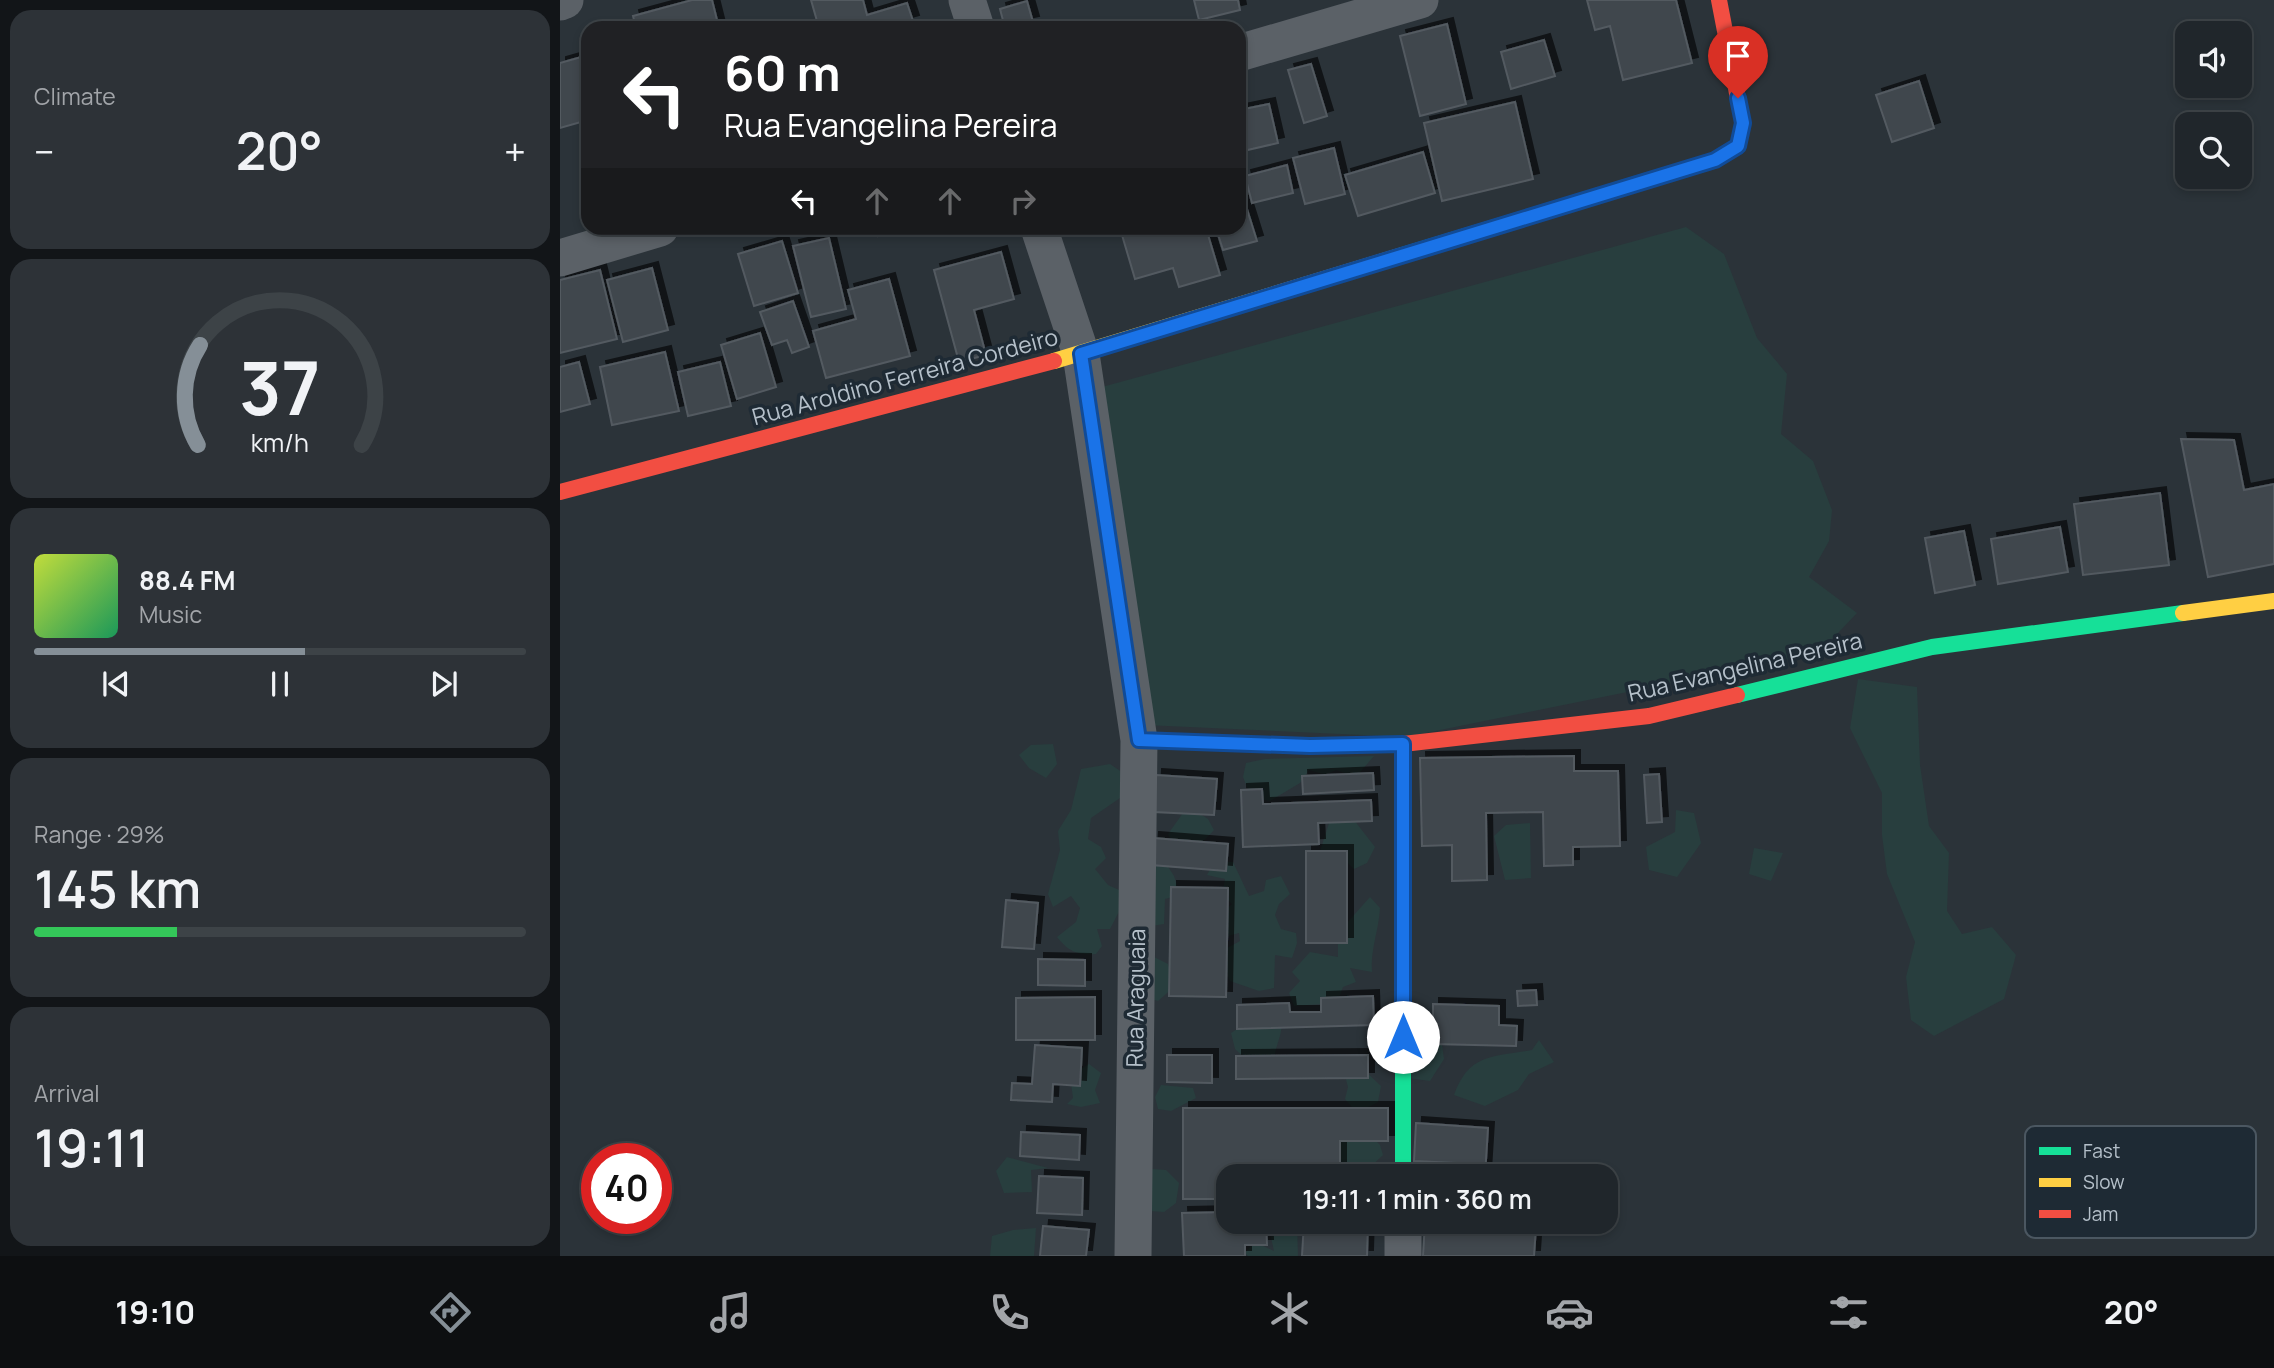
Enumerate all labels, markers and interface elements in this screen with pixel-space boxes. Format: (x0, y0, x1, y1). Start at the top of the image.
map controls (2175, 21, 2252, 189)
button: sound (2175, 21, 2252, 98)
pin (1708, 26, 1768, 98)
icon: arrive (1719, 37, 1757, 75)
text: 60 m (724, 39, 841, 106)
icon: left (609, 49, 700, 140)
text: Climate (34, 80, 116, 112)
text: Rua Evangelina Pereira (724, 103, 1057, 147)
button: search (2175, 112, 2252, 189)
text: 20° (236, 115, 323, 186)
text: − (34, 125, 55, 177)
text: + (504, 125, 526, 177)
icon: left (785, 182, 823, 220)
icon: ahead (858, 182, 896, 220)
icon: ahead (931, 182, 969, 220)
icon: right (1004, 182, 1042, 220)
street label: Rua Aroldino Ferreira Cordeiro (748, 320, 1061, 432)
text: 37 (239, 337, 321, 437)
text: km/h (251, 425, 309, 460)
text: 88.4 FM (139, 562, 236, 598)
text: Music (139, 598, 202, 630)
street label: Rua Evangelina Pereira (1624, 623, 1865, 709)
icon: previous (97, 665, 135, 703)
icon: pause (261, 665, 299, 703)
icon: next (425, 665, 463, 703)
text: Range · 29% (34, 818, 165, 850)
text: 145 km (34, 853, 201, 924)
street label: Rua Araguaia (1118, 928, 1152, 1068)
position arrow (1366, 1000, 1440, 1074)
text: Arrival (34, 1077, 100, 1109)
text: 19:11 (34, 1112, 149, 1183)
legend (2025, 1126, 2256, 1238)
text: Fast (2083, 1138, 2120, 1164)
speed limit sign: 40 (581, 1143, 672, 1234)
text: Slow (2083, 1169, 2125, 1195)
text: 19:11 · 1 min · 360 m (1302, 1181, 1532, 1217)
text: Jam (2083, 1201, 2118, 1227)
icon: directions (426, 1288, 475, 1337)
icon: music (706, 1288, 755, 1337)
icon: phone (985, 1288, 1034, 1337)
icon: climate (1265, 1288, 1314, 1337)
icon: car (1545, 1288, 1594, 1337)
icon: filters (1824, 1288, 1873, 1337)
text: 19:10 (115, 1290, 195, 1334)
text: 20° (2104, 1290, 2159, 1334)

